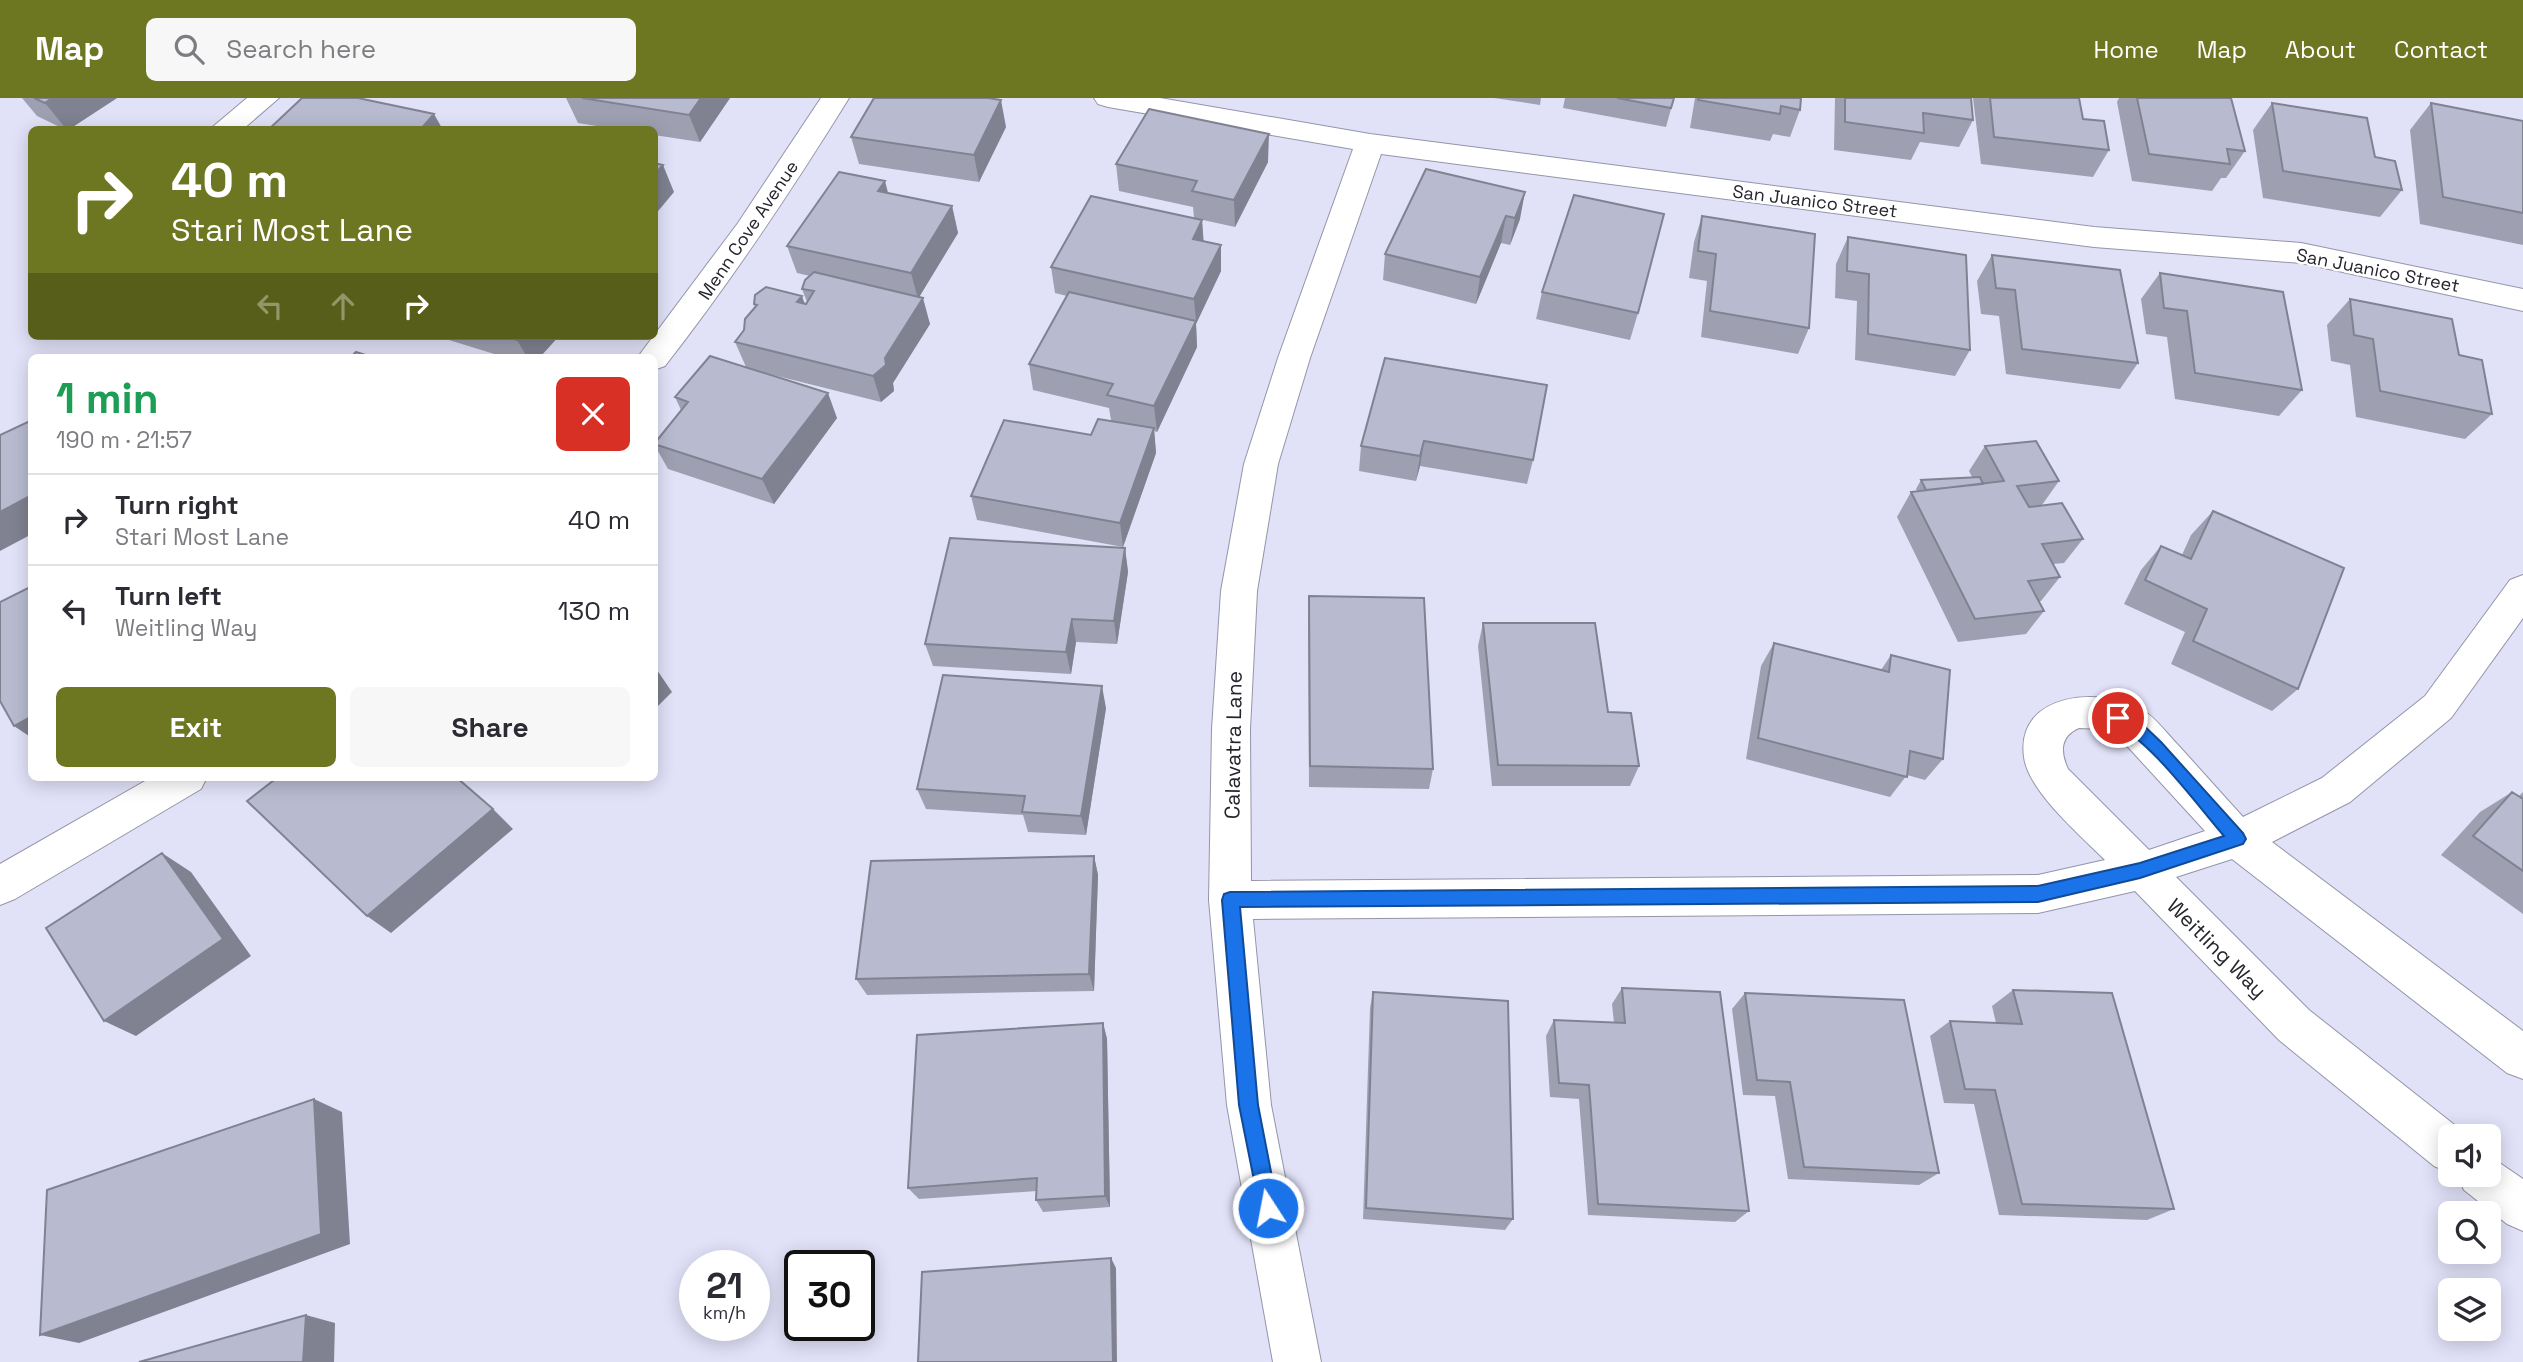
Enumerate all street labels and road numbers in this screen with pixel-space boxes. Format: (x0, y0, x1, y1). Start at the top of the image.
street label: Menn Cove Avenue (693, 156, 803, 304)
street label: San Juanico Street (1731, 179, 1899, 223)
street label: San Juanico Street (2295, 243, 2461, 297)
street label: Calavatra Lane (1218, 671, 1248, 819)
street label: Weitling Way (2161, 892, 2273, 1004)

